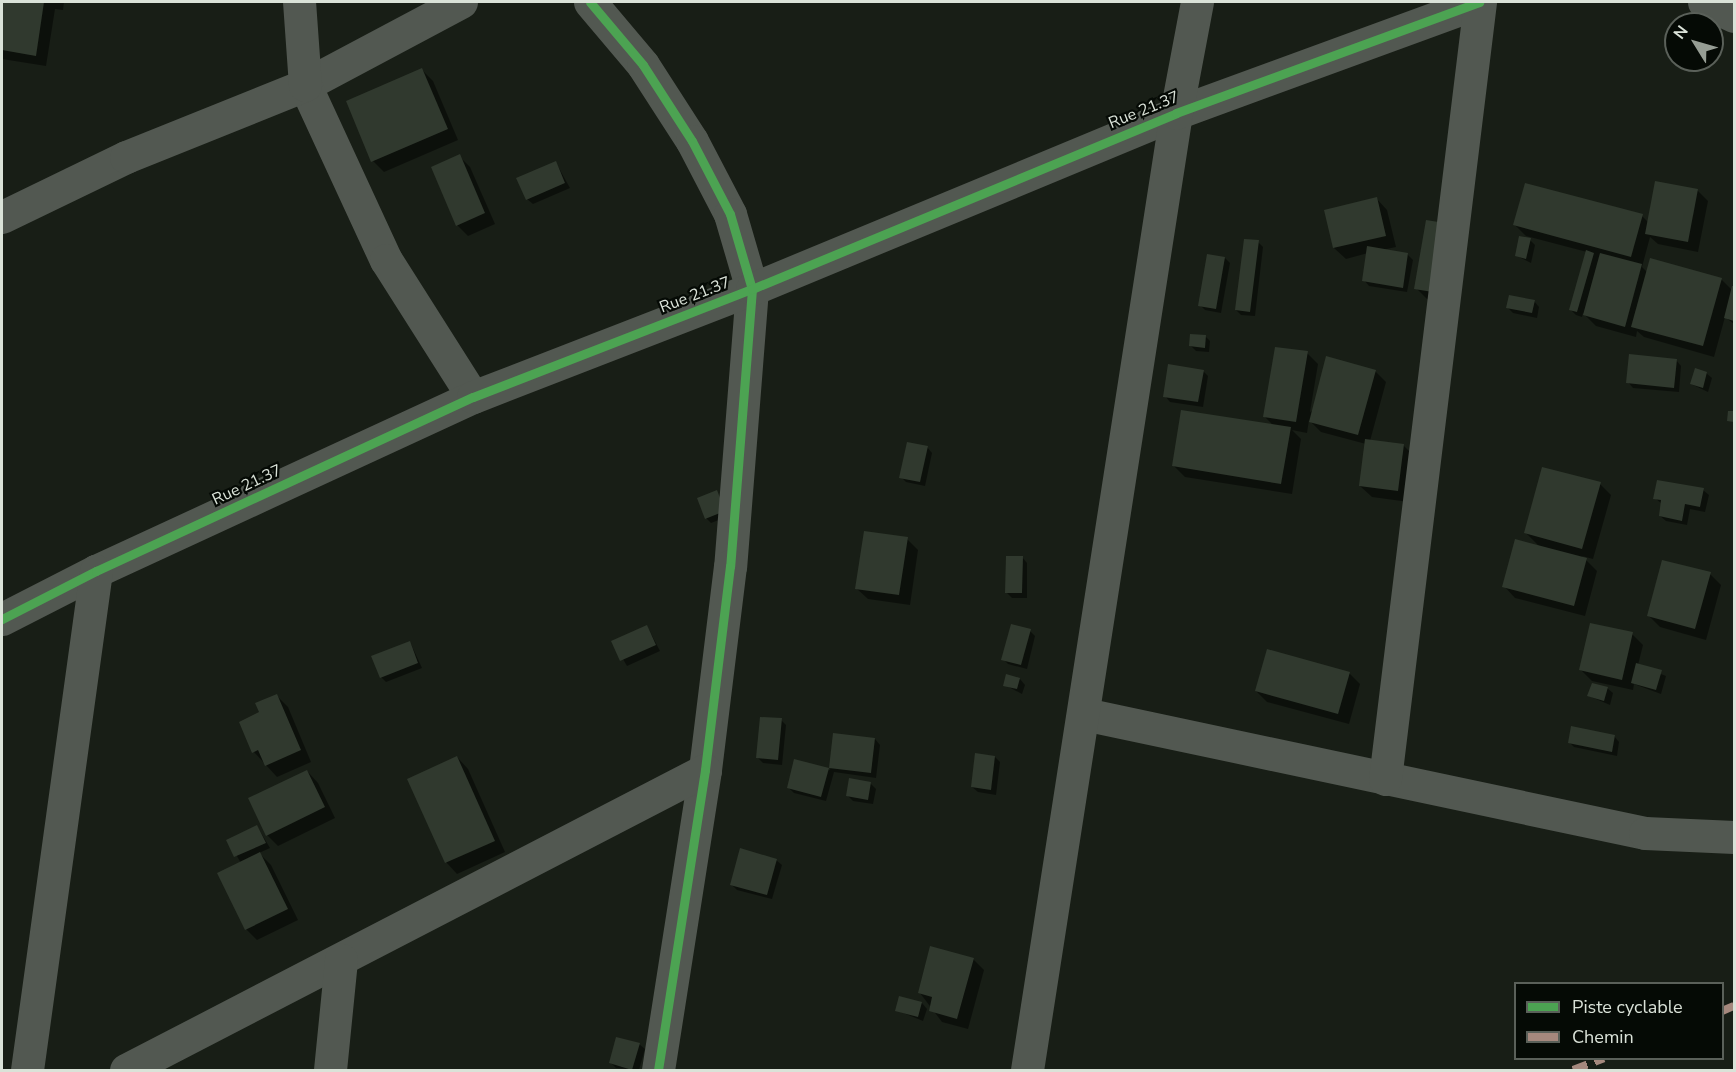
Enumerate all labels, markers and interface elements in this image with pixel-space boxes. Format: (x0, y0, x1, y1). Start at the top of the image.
north arrow (1664, 12, 1724, 72)
text: N (1669, 21, 1694, 44)
street label: Rue 21.37 (1106, 87, 1182, 133)
street label: Rue 21.37 (657, 273, 733, 317)
street label: Rue 21.37 (209, 461, 285, 509)
legend (1514, 982, 1724, 1060)
text: Piste cyclable (1572, 995, 1683, 1019)
text: Chemin (1572, 1025, 1634, 1049)

